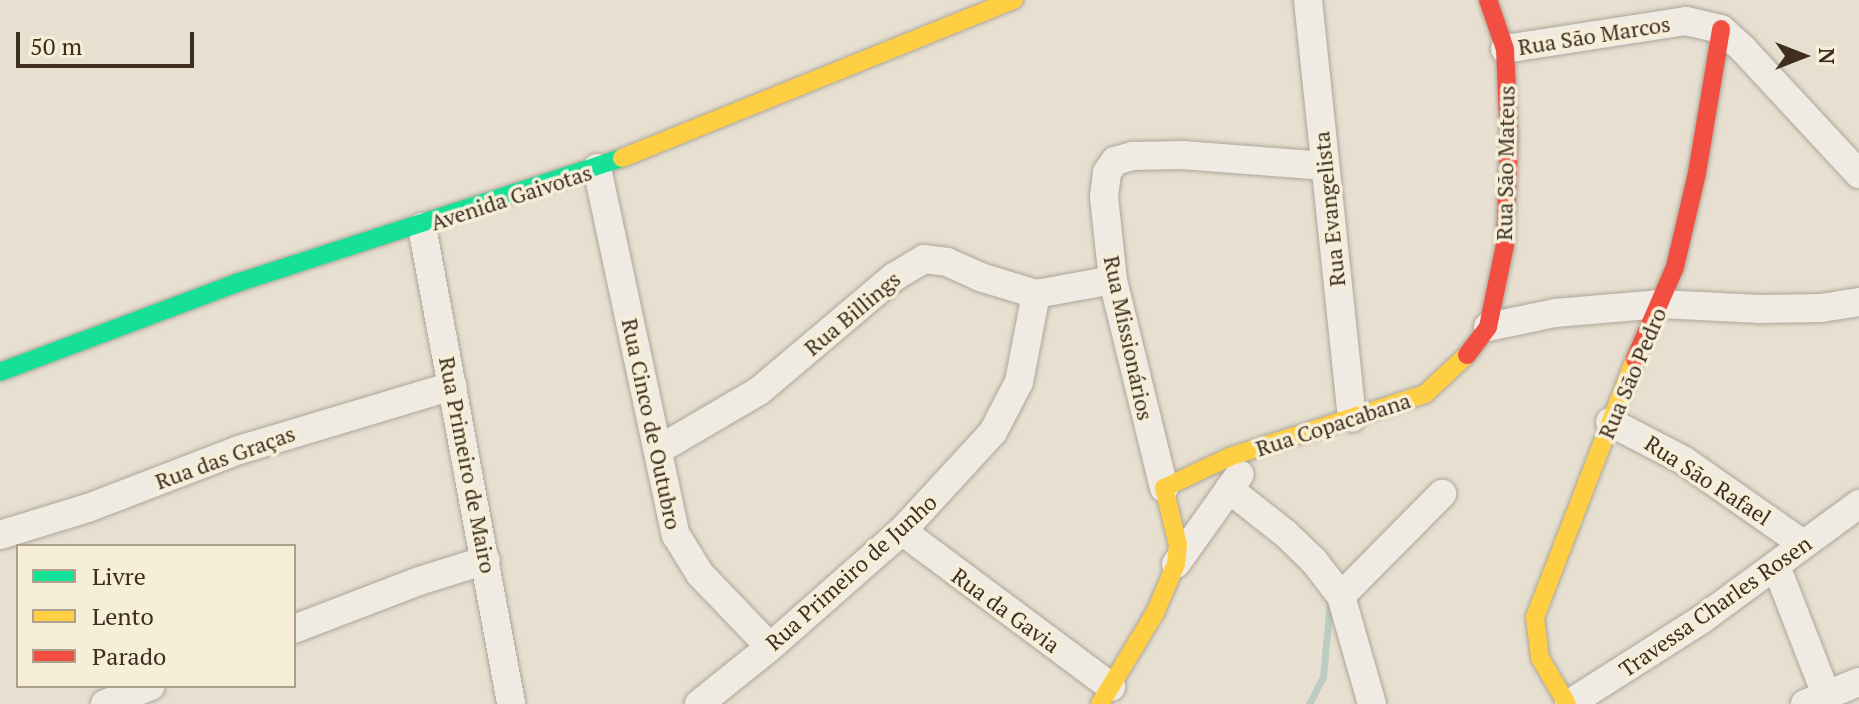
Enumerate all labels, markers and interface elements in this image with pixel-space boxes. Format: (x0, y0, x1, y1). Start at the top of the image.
street label: Rua São Marcos (1516, 10, 1672, 60)
scale bar (20, 16, 198, 66)
north arrow (1763, 16, 1843, 96)
text: 50 m (30, 30, 82, 62)
text: N (1813, 48, 1842, 64)
street label: Rua São Mateus (1490, 85, 1520, 241)
street label: Rua Evangelista (1308, 130, 1350, 288)
street label: Avenida Gaivotas (427, 158, 595, 236)
street label: Rua Missionários (1099, 253, 1159, 423)
street label: Rua Billings (799, 265, 905, 361)
street label: Rua São Pedro (1593, 303, 1671, 443)
street label: Rua Cinco de Outubro (617, 316, 687, 532)
street label: Rua Primeiro de Mairo (434, 355, 502, 575)
street label: Rua Copacabana (1252, 387, 1414, 461)
street label: Rua das Graças (151, 419, 299, 495)
street label: Rua São Rafael (1640, 429, 1776, 531)
street label: Rua Primeiro de Junho (760, 488, 942, 656)
street label: Travessa Charles Rosen (1614, 530, 1816, 682)
legend (16, 544, 296, 688)
text: Livre (92, 560, 146, 592)
street label: Rua da Gavia (947, 562, 1065, 658)
text: Lento (92, 600, 154, 632)
text: Parado (92, 640, 166, 672)

